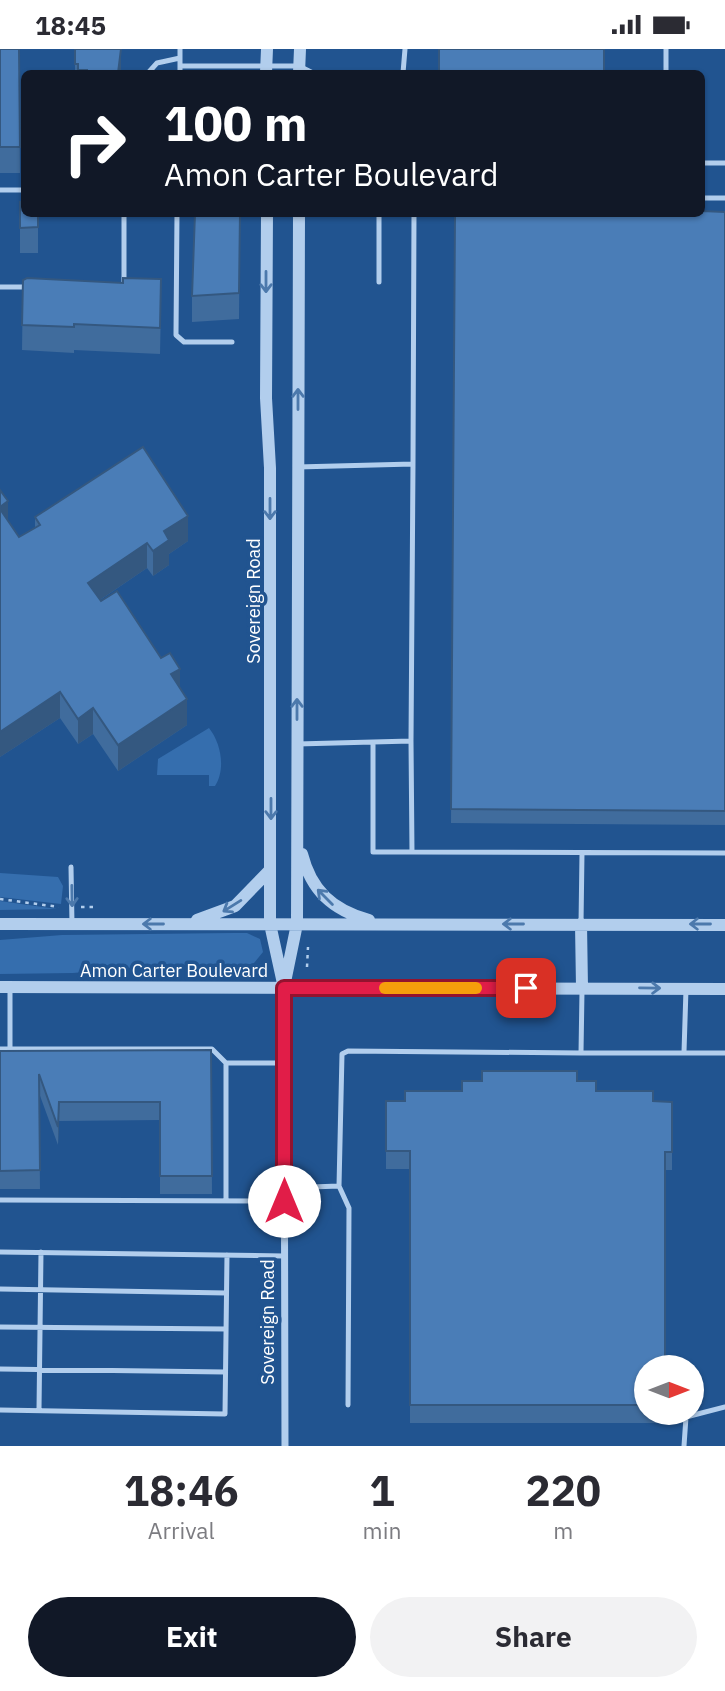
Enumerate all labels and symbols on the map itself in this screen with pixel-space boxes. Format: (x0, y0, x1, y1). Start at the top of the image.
one-way arrow (259, 270, 273, 293)
one-way arrow (291, 388, 304, 411)
one-way arrow (263, 497, 277, 520)
street label: Sovereign Road (242, 538, 265, 664)
one-way arrow (290, 697, 304, 720)
one-way arrow (264, 797, 278, 820)
one-way arrow (65, 884, 78, 907)
one-way arrow (316, 889, 333, 906)
one-way arrow (222, 899, 242, 913)
one-way arrow (141, 917, 164, 931)
one-way arrow (502, 917, 525, 931)
one-way arrow (689, 918, 712, 931)
pin (496, 958, 556, 1018)
street label: Amon Carter Boulevard (80, 959, 268, 982)
one-way arrow (638, 981, 661, 995)
position arrow (247, 1164, 321, 1238)
street label: Sovereign Road (256, 1259, 279, 1385)
north arrow (634, 1355, 704, 1425)

